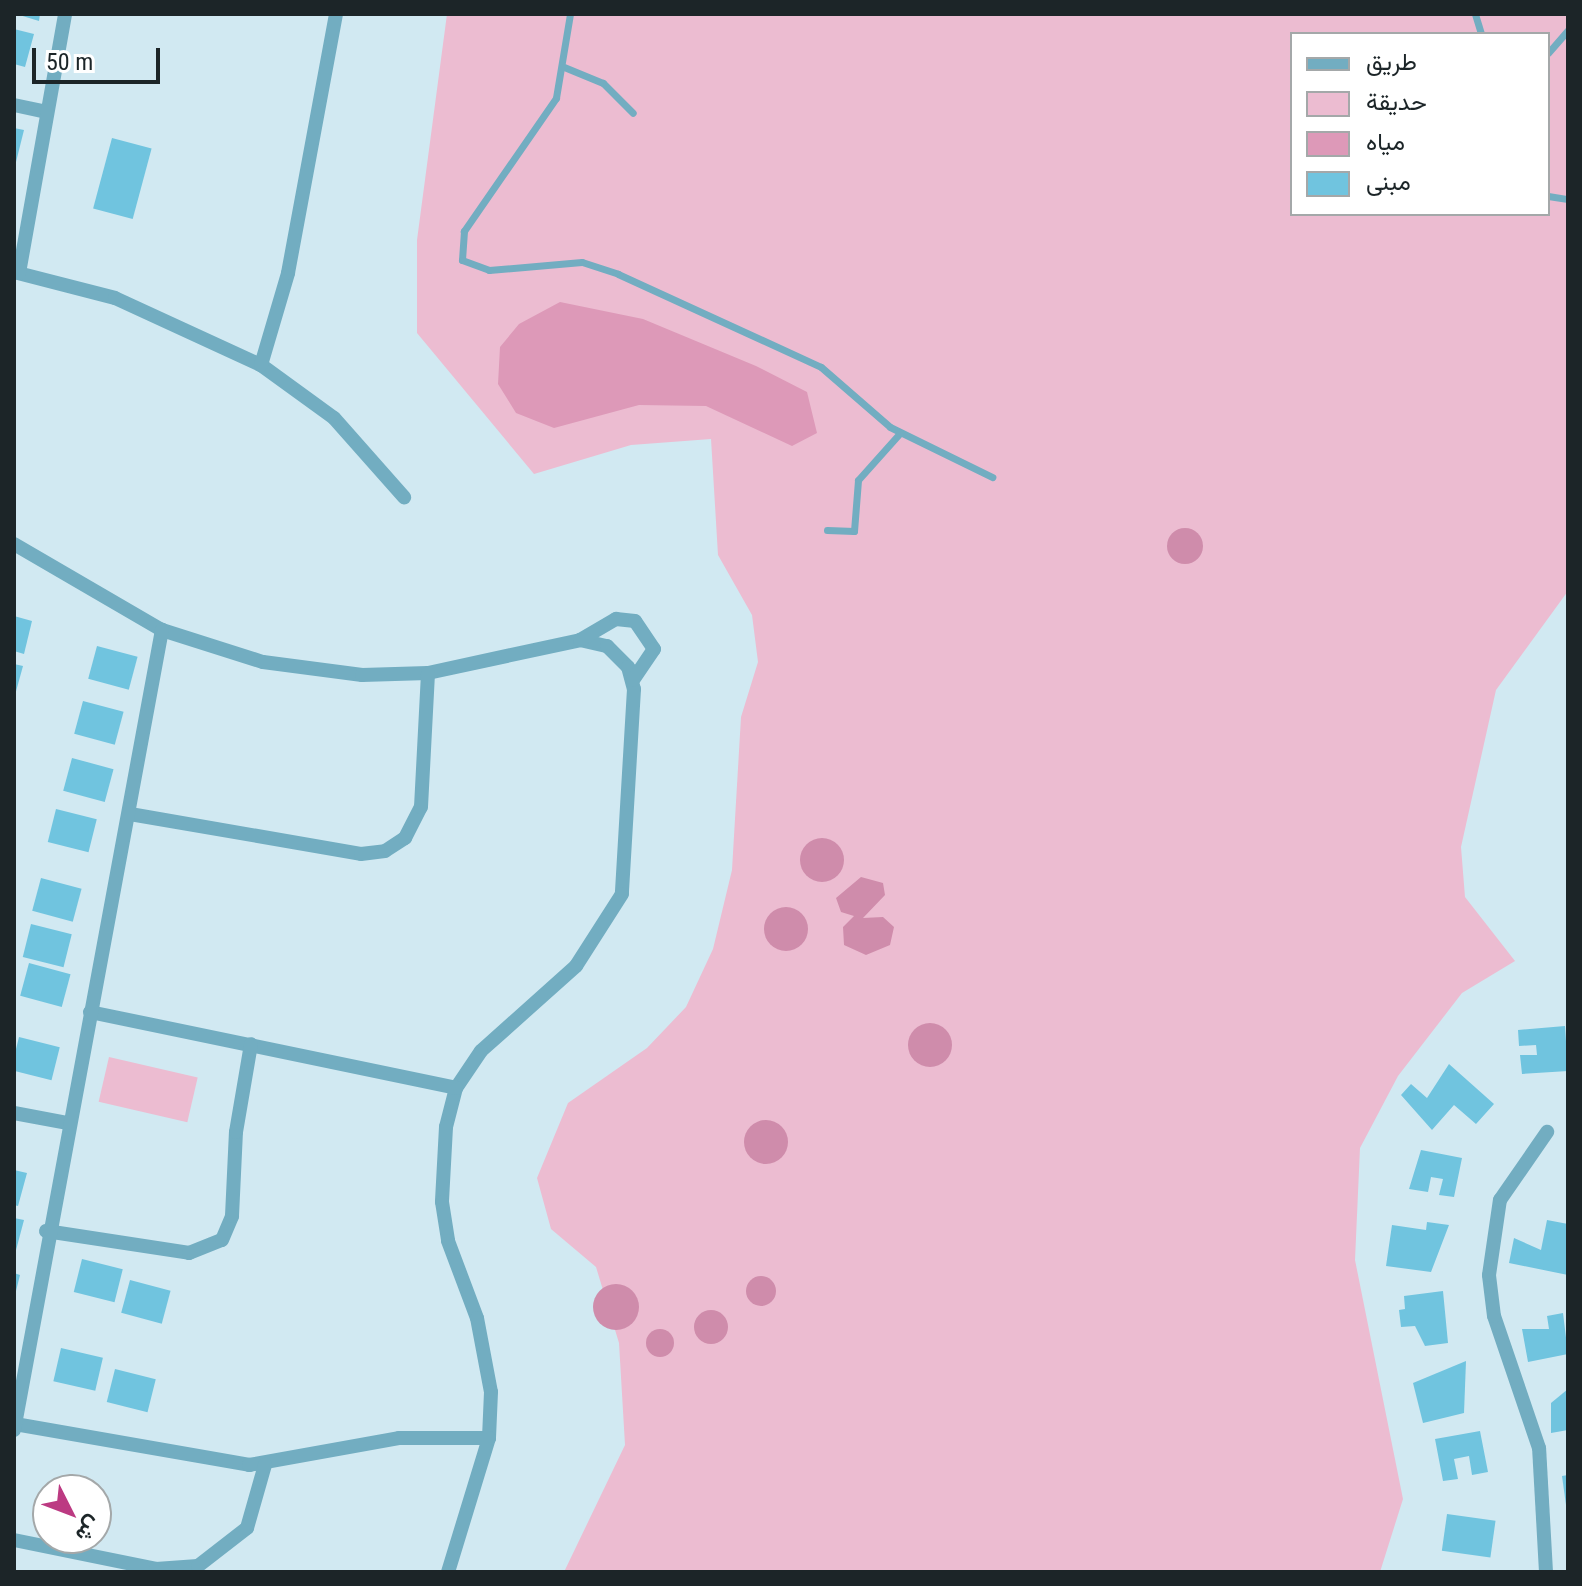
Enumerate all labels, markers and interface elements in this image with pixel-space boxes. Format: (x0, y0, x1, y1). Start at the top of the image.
scale bar (36, 32, 164, 82)
legend (1290, 32, 1550, 216)
text: 50 m (46, 48, 93, 76)
text: طريق (1366, 48, 1417, 76)
text: حديقة (1366, 88, 1427, 116)
text: مياه (1366, 128, 1405, 156)
text: مبنى (1366, 168, 1411, 196)
north arrow (32, 1474, 112, 1554)
text: ش (71, 1511, 107, 1547)

